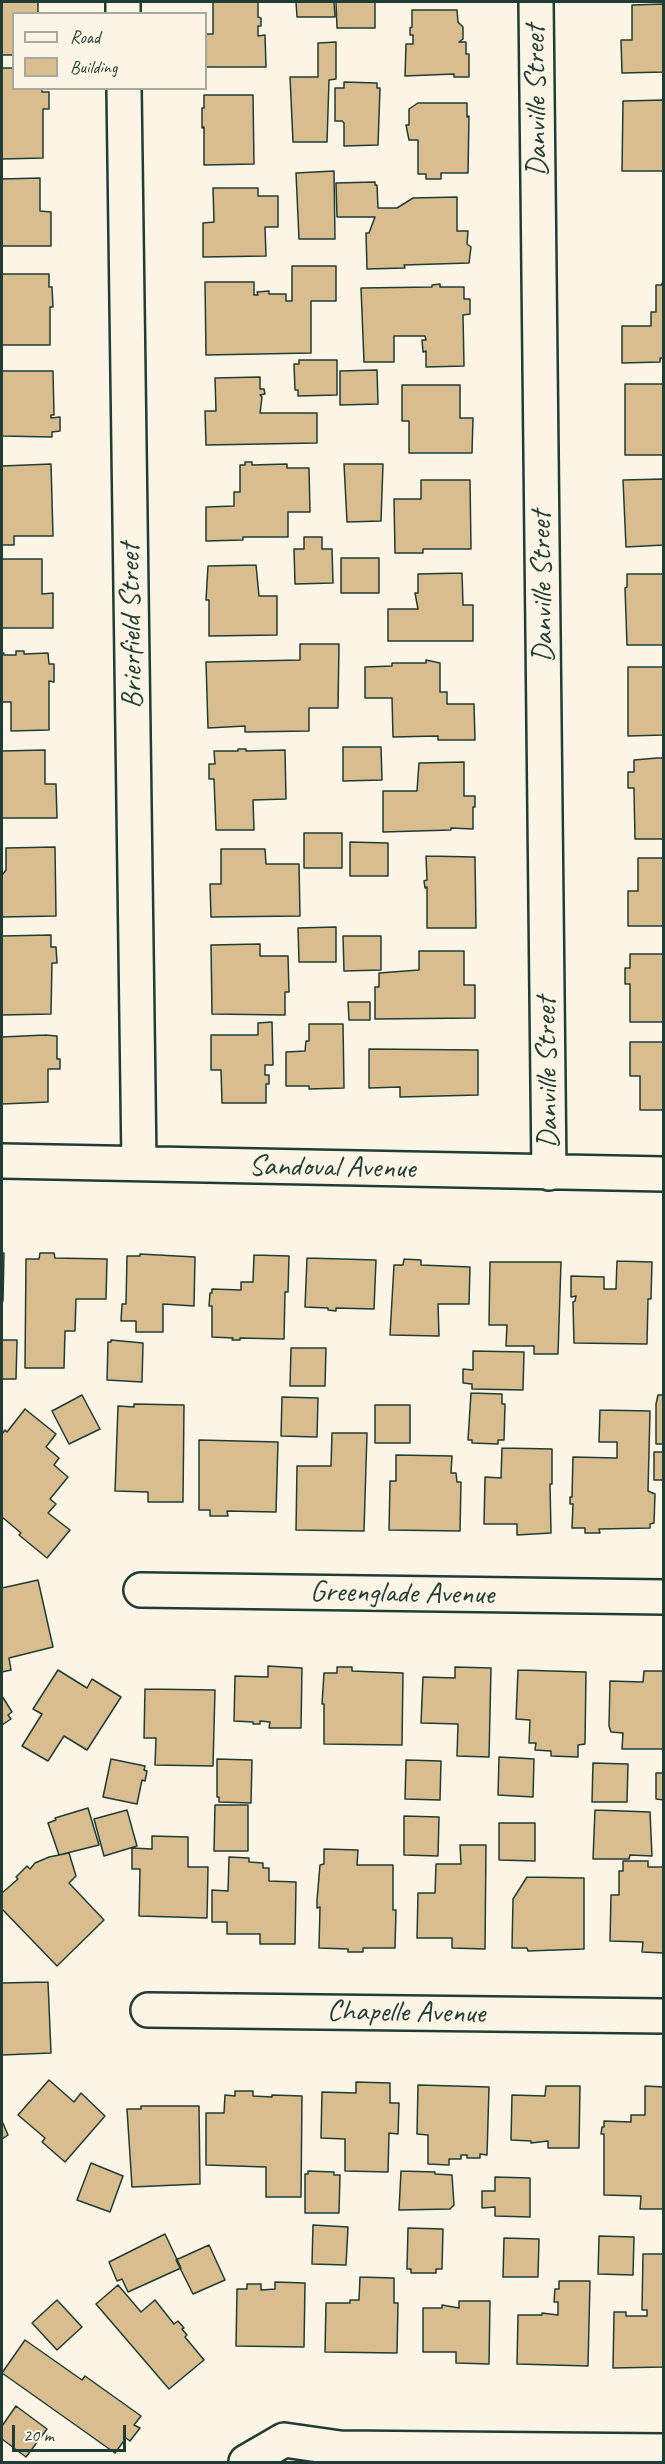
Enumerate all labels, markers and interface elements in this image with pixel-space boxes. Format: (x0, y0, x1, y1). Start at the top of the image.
legend (12, 12, 207, 90)
street label: Danville Street (518, 25, 556, 177)
text: Road (70, 26, 100, 48)
text: Building (70, 56, 117, 78)
street label: Danville Street (524, 511, 562, 663)
street label: Brierfield Street (113, 543, 151, 709)
street label: Danville Street (529, 997, 567, 1149)
street label: Sandoval Avenue (248, 1149, 416, 1187)
street label: Greenglade Avenue (310, 1574, 494, 1614)
street label: Chapelle Avenue (327, 1994, 485, 2032)
scale bar (15, 2413, 129, 2451)
text: 20 m (23, 2424, 54, 2446)

